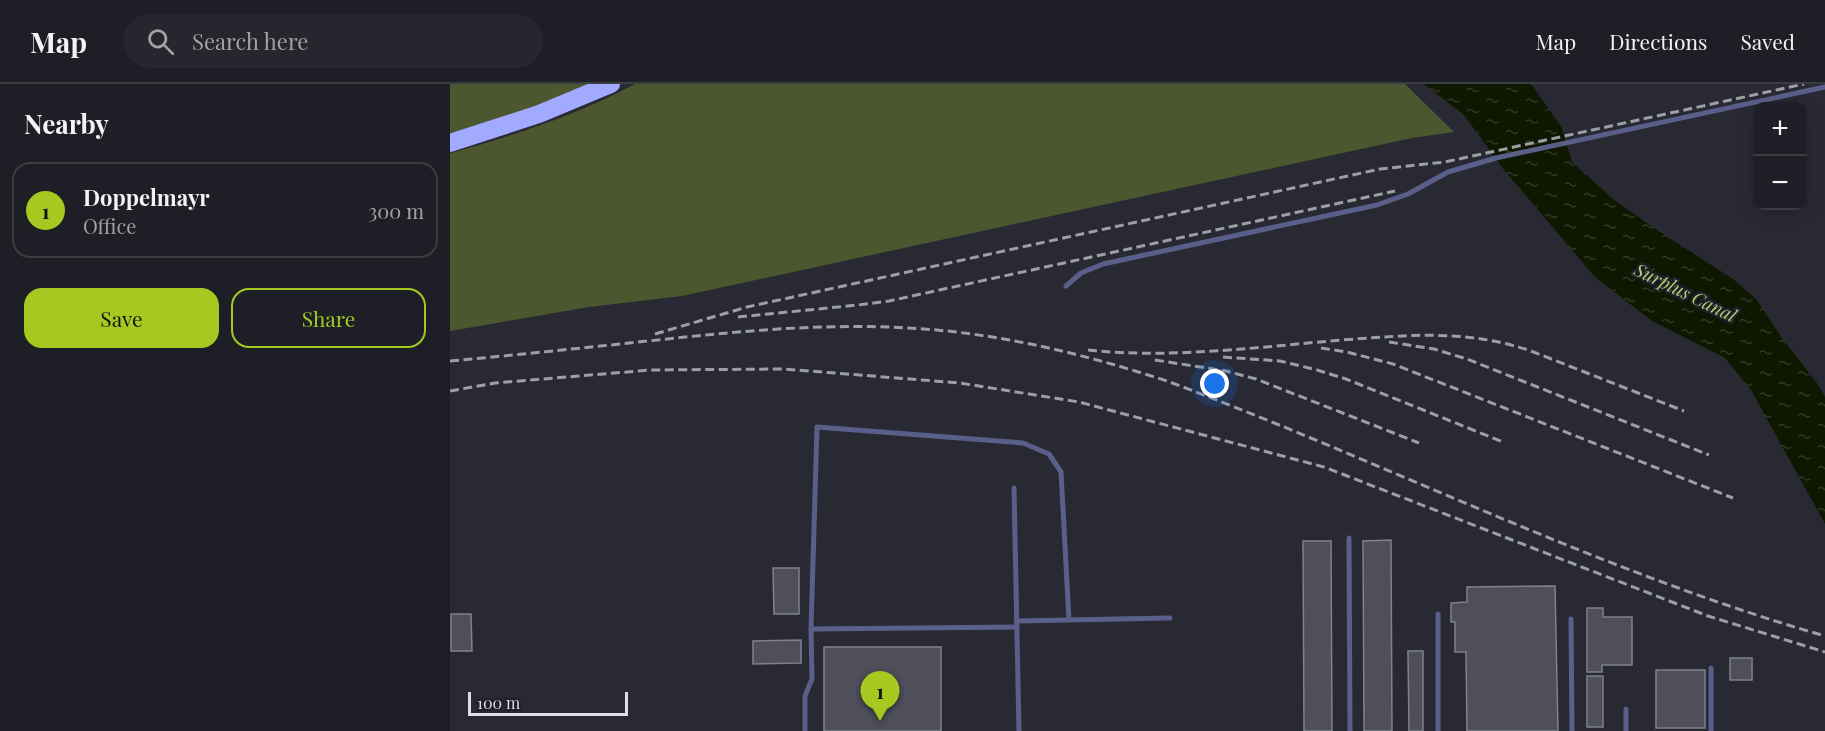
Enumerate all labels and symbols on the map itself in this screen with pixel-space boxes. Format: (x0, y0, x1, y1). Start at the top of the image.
water label: Surplus Canal (1630, 257, 1741, 328)
your location (1200, 369, 1229, 398)
pin: 1 (860, 672, 900, 721)
scale bar (468, 689, 628, 716)

